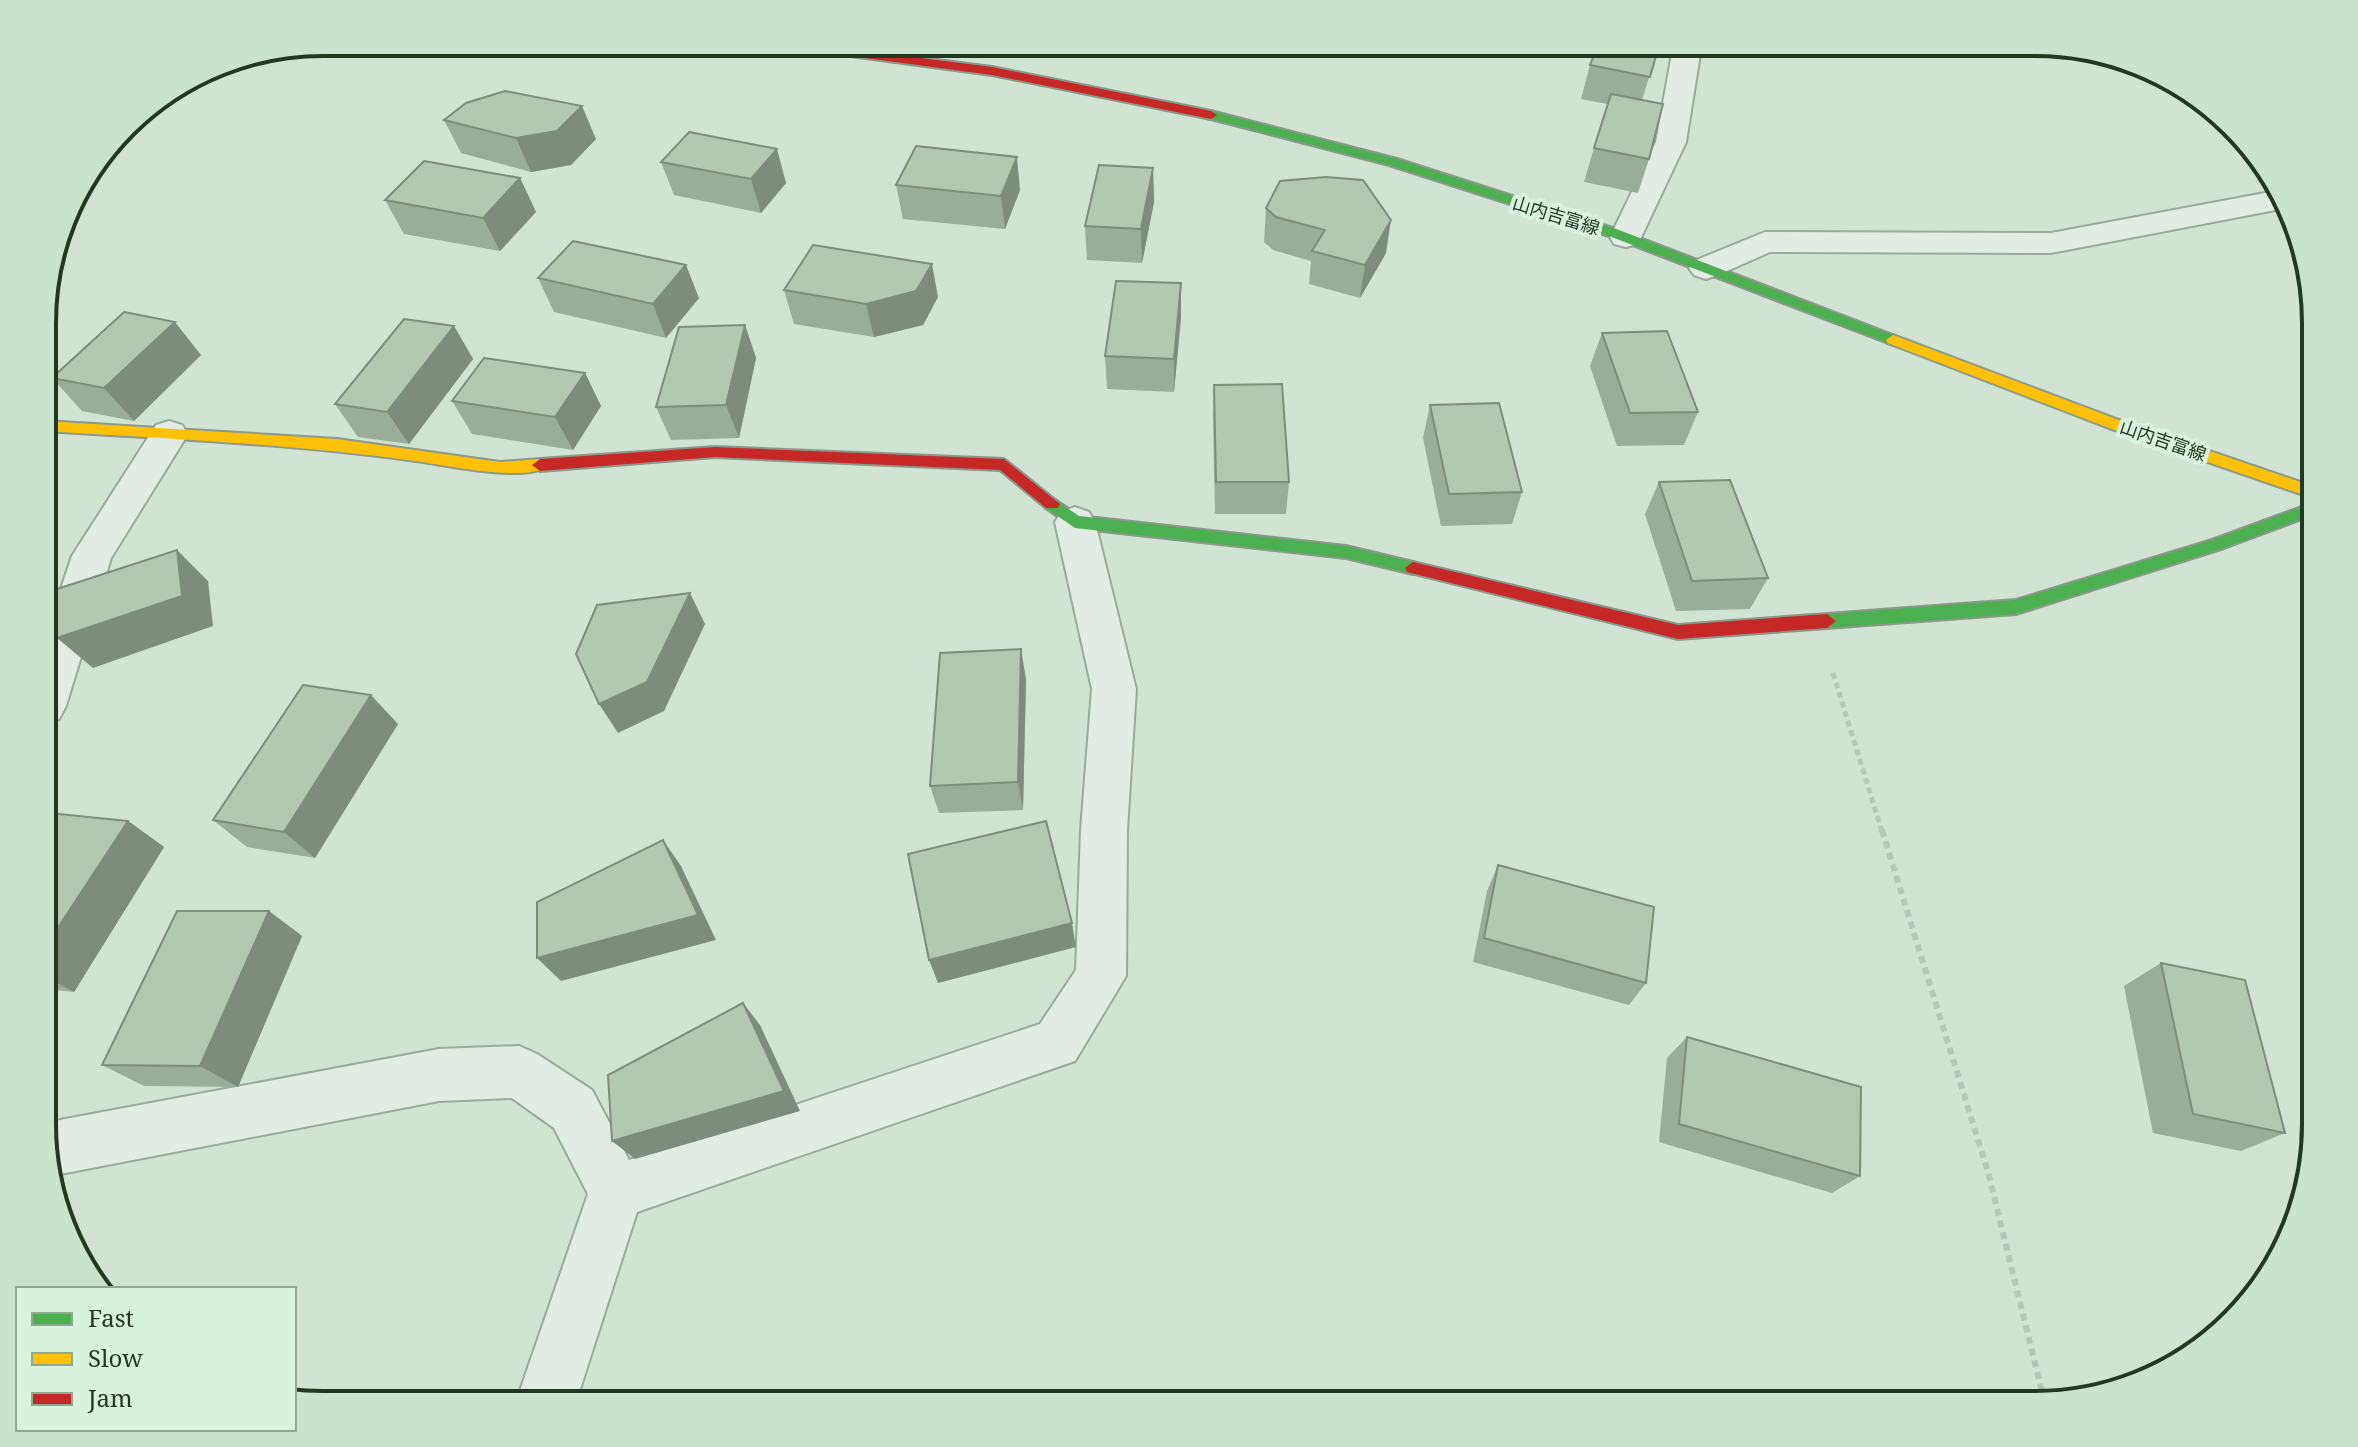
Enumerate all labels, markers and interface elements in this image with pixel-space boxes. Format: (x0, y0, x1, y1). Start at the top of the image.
street label: 山内吉富線 (1510, 190, 1603, 240)
street label: 山内吉富線 (2117, 414, 2210, 466)
legend (16, 1287, 296, 1431)
text: Fast (88, 1301, 134, 1334)
text: Slow (88, 1341, 143, 1374)
text: Jam (87, 1381, 133, 1414)

